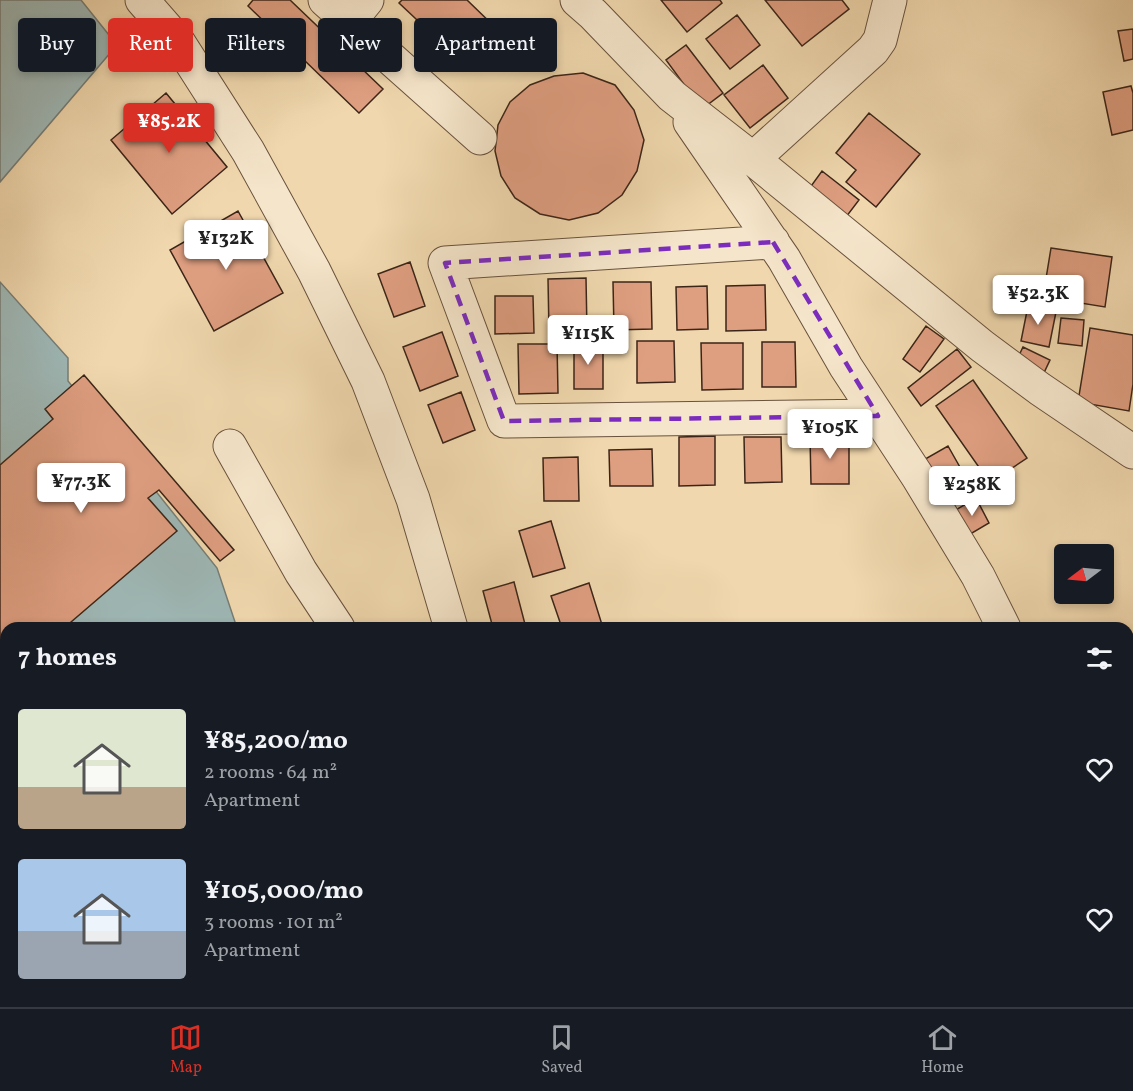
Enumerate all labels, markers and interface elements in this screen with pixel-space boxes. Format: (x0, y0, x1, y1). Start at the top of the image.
chip: Buy (18, 18, 96, 72)
chip: Rent (108, 18, 193, 72)
chip: Filters (205, 18, 306, 72)
chip: New (318, 18, 402, 72)
chip: Apartment (414, 18, 557, 72)
pin: ¥85.2K (120, 103, 218, 154)
text: ¥85.2K (137, 108, 201, 136)
pin: ¥132K (184, 220, 268, 271)
text: ¥132K (198, 225, 254, 253)
pin: ¥52.3K (989, 275, 1087, 326)
text: ¥52.3K (1007, 280, 1069, 308)
pin: ¥115K (546, 315, 630, 366)
text: ¥115K (562, 320, 614, 348)
pin: ¥105K (788, 409, 872, 460)
text: ¥105K (801, 414, 859, 442)
pin: ¥77.3K (32, 463, 130, 514)
pin: ¥258K (930, 466, 1014, 517)
text: ¥77.3K (51, 468, 111, 496)
text: ¥258K (943, 471, 1001, 499)
north arrow (1054, 544, 1114, 604)
map controls (1054, 544, 1114, 604)
text: 7 homes (18, 640, 117, 676)
icon: filters (1083, 642, 1116, 675)
text: ¥85,200/mo (204, 723, 348, 759)
icon: home (66, 733, 138, 805)
icon: heart (1083, 753, 1116, 786)
text: 2 rooms · 64 m² (204, 759, 337, 787)
text: Apartment (204, 787, 300, 815)
text: ¥105,000/mo (204, 873, 363, 909)
icon: home (66, 883, 138, 955)
icon: heart (1083, 903, 1116, 936)
text: 3 rooms · 101 m² (204, 909, 343, 937)
text: Apartment (204, 937, 300, 965)
tab: Map (169, 1021, 202, 1079)
tab: Saved (541, 1021, 582, 1079)
tab: Home (921, 1021, 964, 1079)

